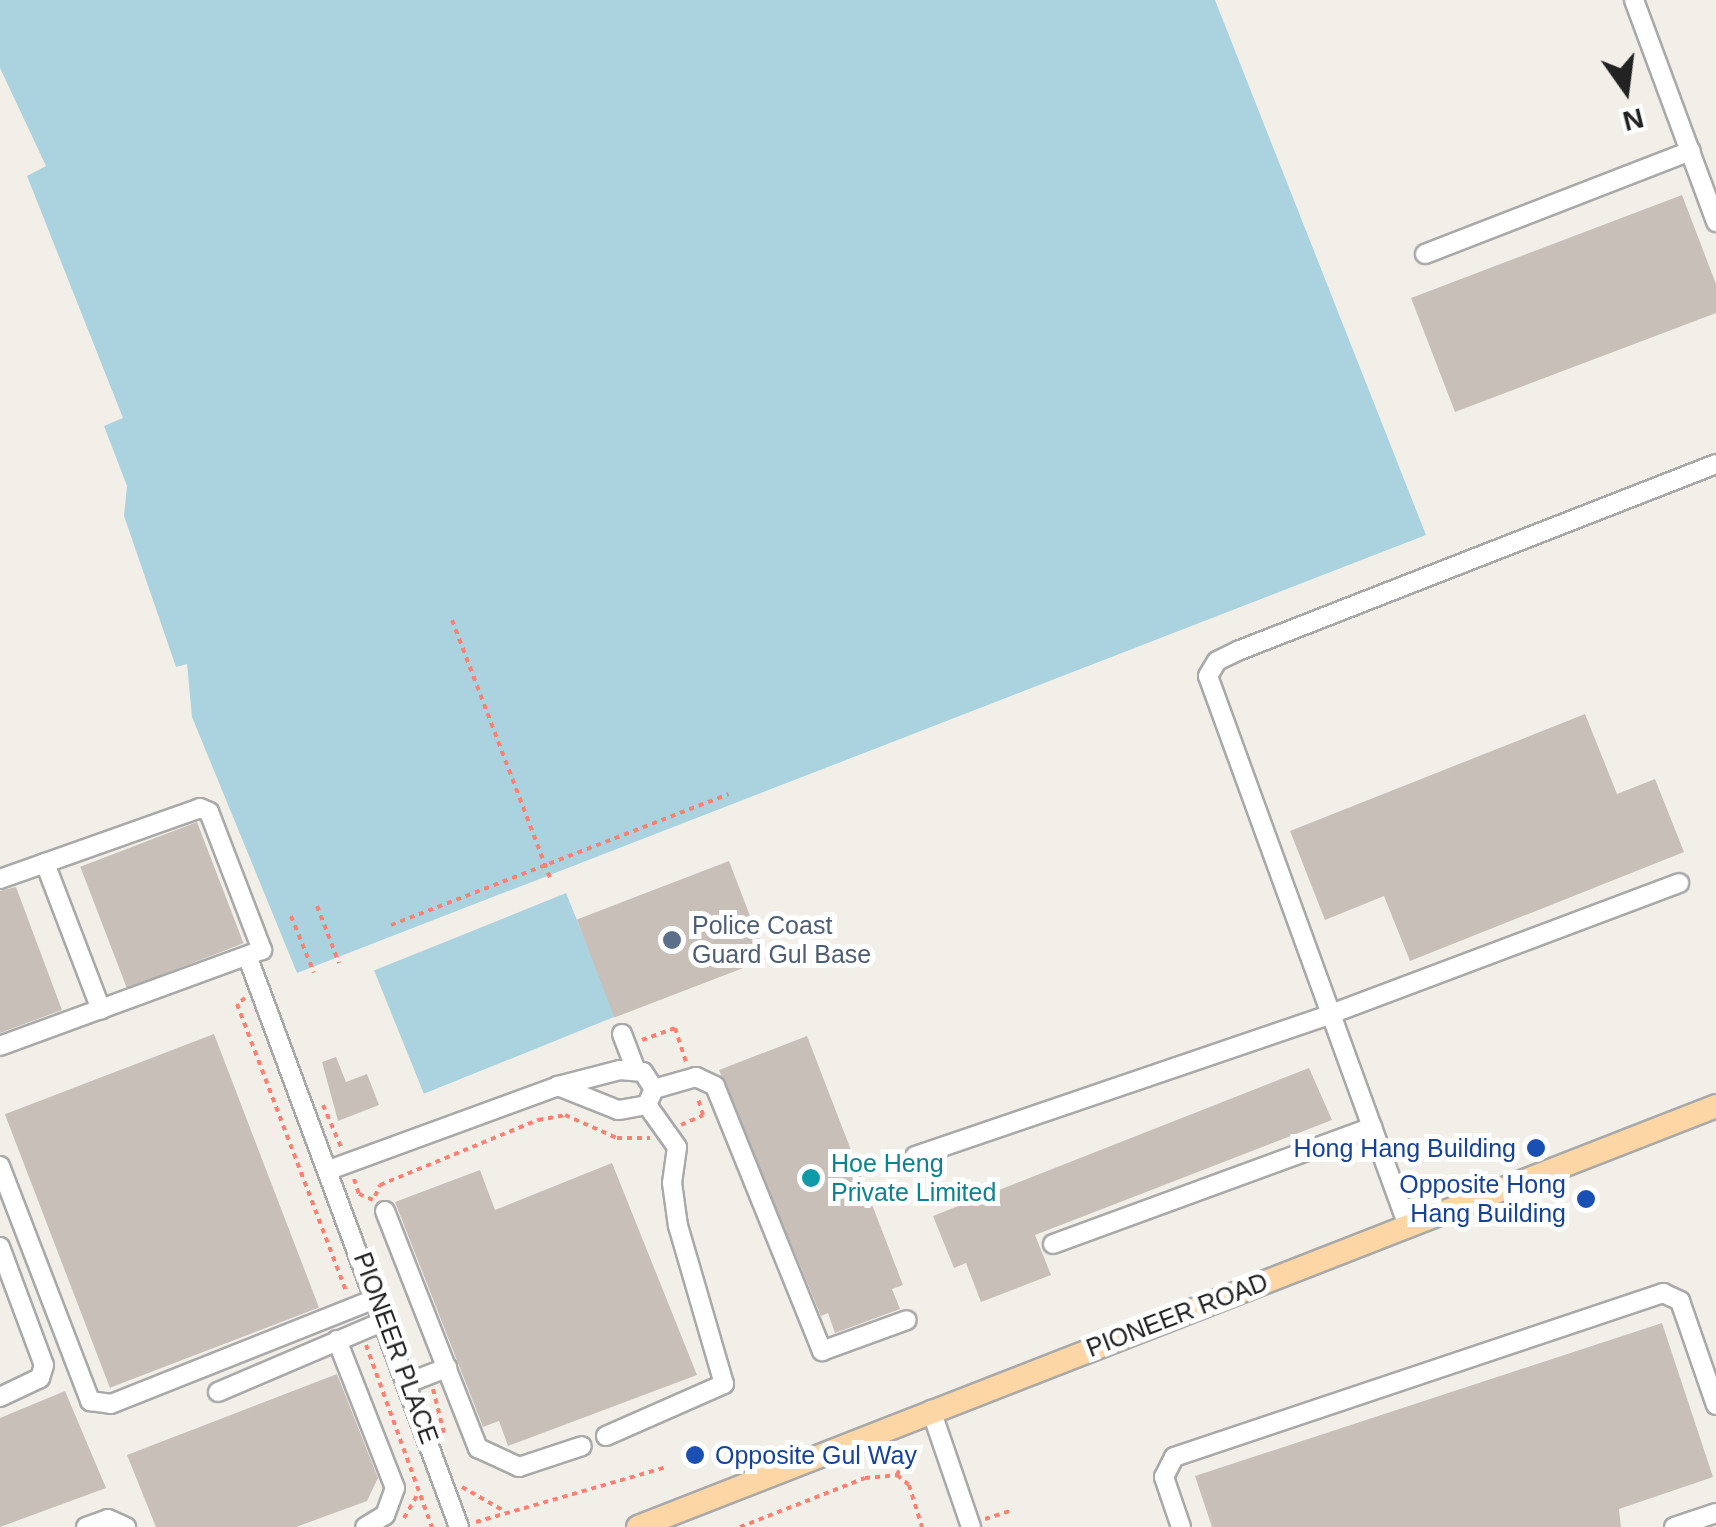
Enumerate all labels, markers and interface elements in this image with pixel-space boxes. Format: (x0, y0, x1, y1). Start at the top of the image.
north arrow (1576, 40, 1676, 140)
text: N (1620, 102, 1647, 137)
place label: Police Coast Guard Gul Base (692, 911, 871, 970)
marker: Police Coast Guard Gul Base (661, 929, 683, 951)
place label: Hong Hang Building (1294, 1133, 1516, 1163)
marker: Hong Hang Building (1525, 1137, 1547, 1159)
place label: Hoe Heng Private Limited (831, 1149, 996, 1208)
marker: Hoe Heng Private Limited (800, 1167, 822, 1189)
place label: Opposite Hong Hang Building (1399, 1170, 1566, 1229)
marker: Opposite Hong Hang Building (1575, 1188, 1597, 1210)
street label: PIONEER PLACE (347, 1248, 445, 1448)
street label: PIONEER ROAD (1082, 1267, 1272, 1363)
place label: Opposite Gul Way (715, 1440, 917, 1470)
marker: Opposite Gul Way (684, 1444, 706, 1466)

